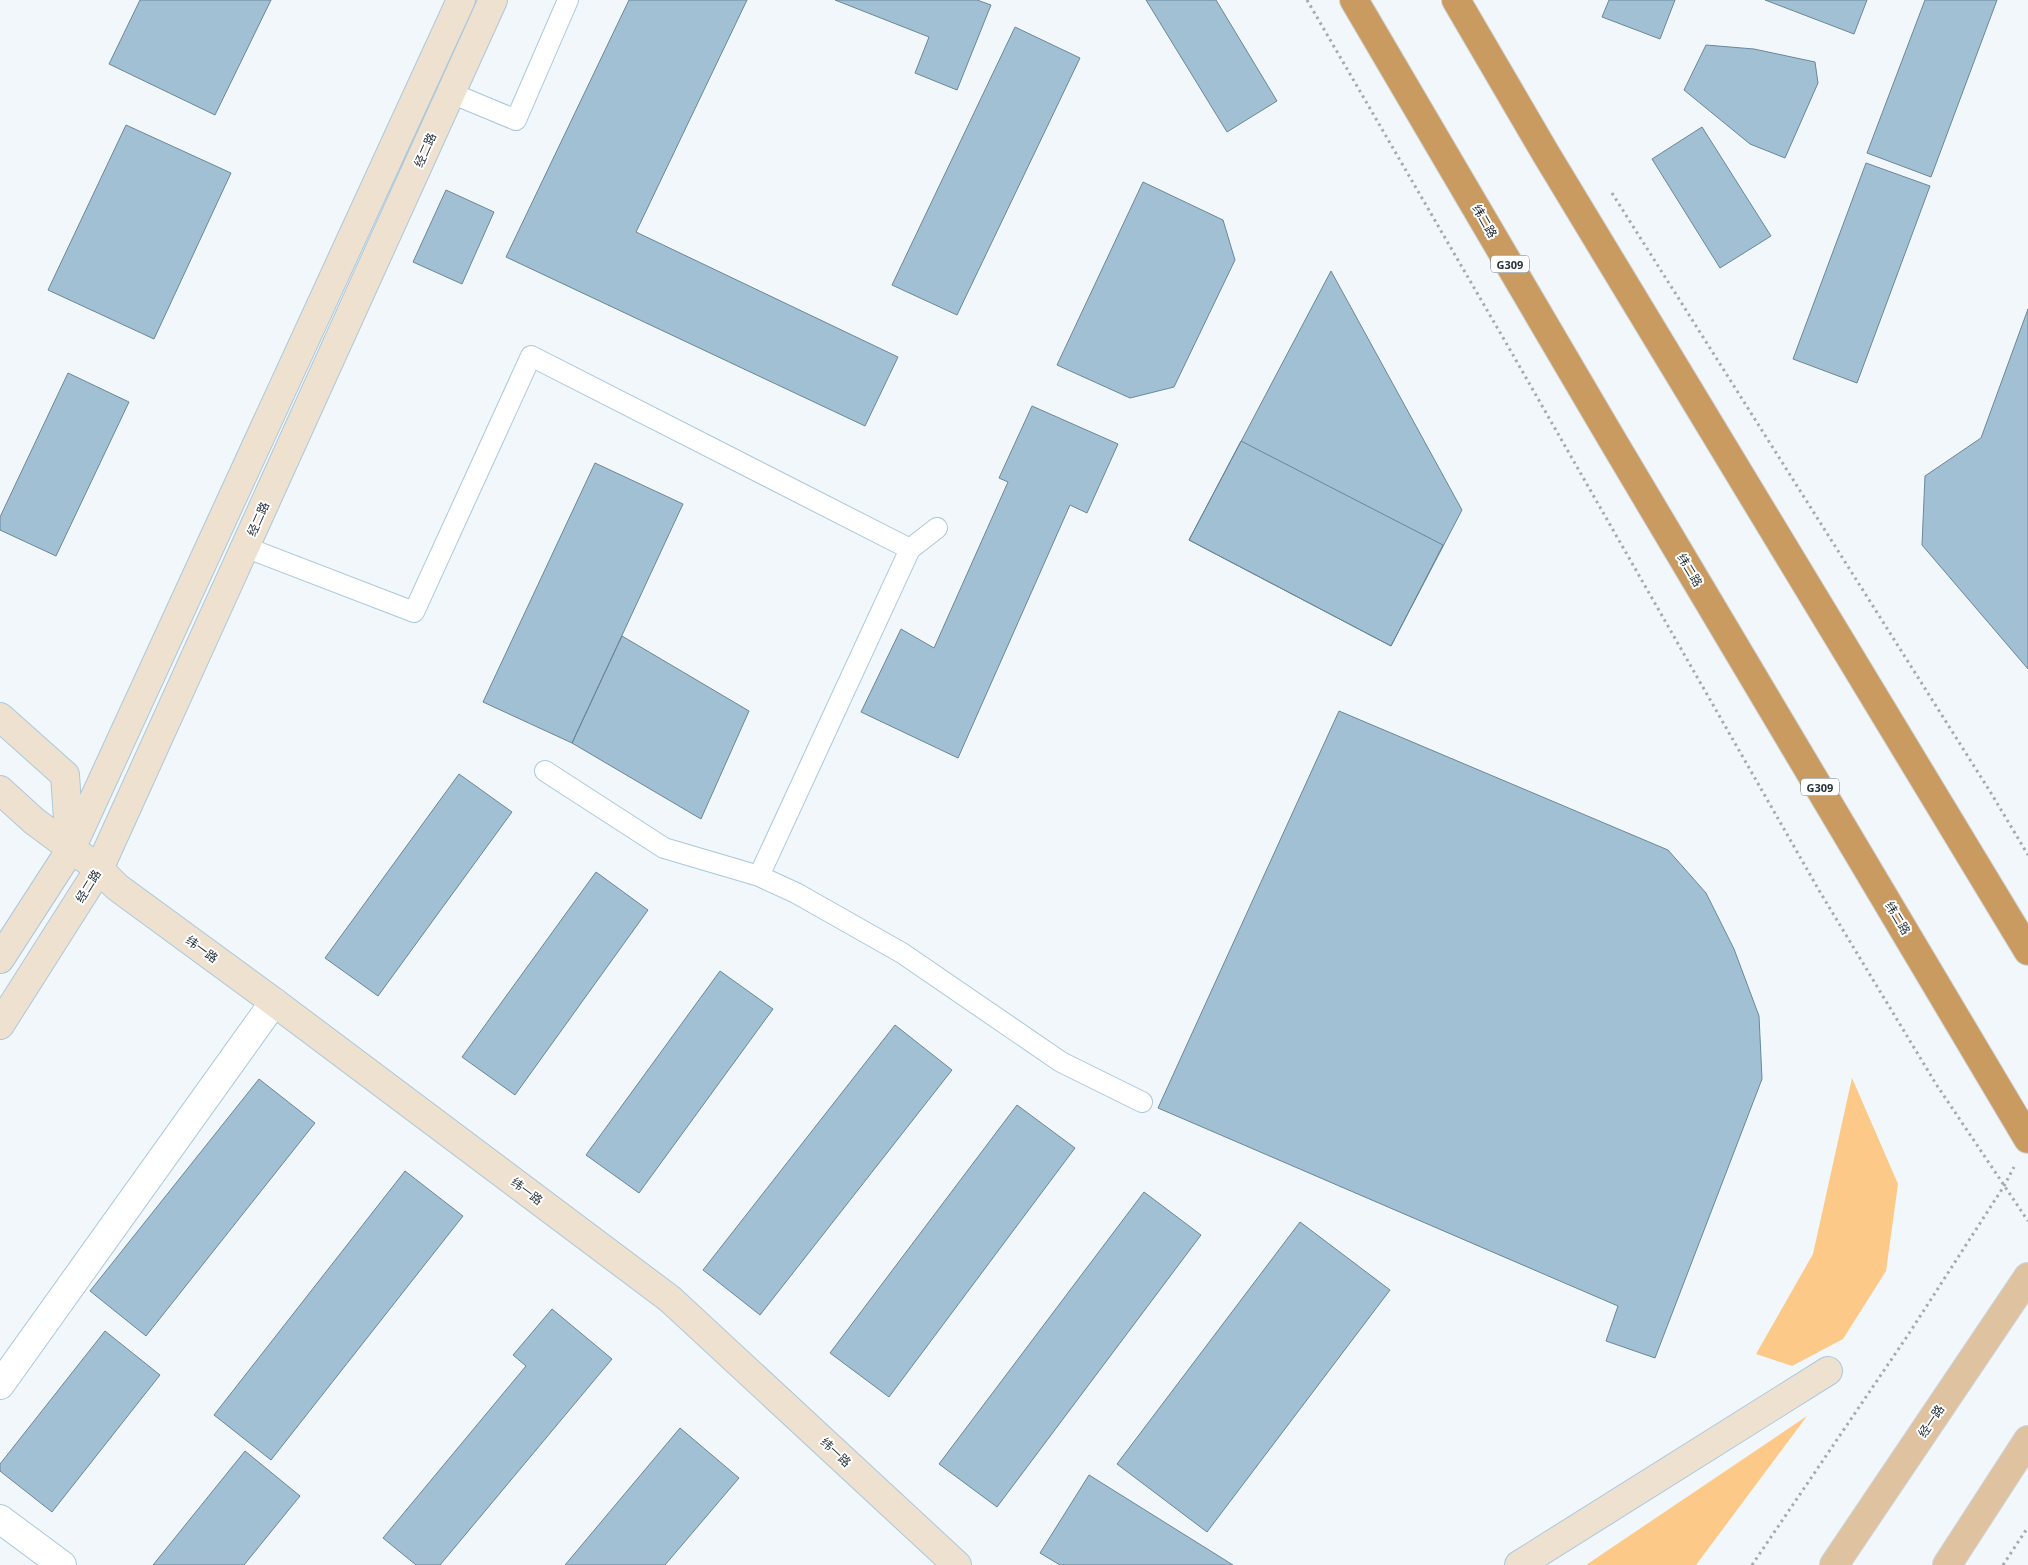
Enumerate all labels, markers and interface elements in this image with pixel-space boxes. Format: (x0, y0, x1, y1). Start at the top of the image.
street label: 经二路 (410, 130, 440, 170)
street label: 纬二路 (1469, 201, 1501, 241)
road number: G309 (1491, 255, 1529, 272)
street label: 经二路 (243, 499, 273, 539)
street label: 纬二路 (1673, 550, 1707, 590)
road number: G309 (1801, 779, 1839, 796)
street label: 经二路 (71, 866, 105, 906)
street label: 纬二路 (1881, 898, 1915, 938)
street label: 纬一路 (182, 932, 222, 966)
street label: 纬一路 (508, 1173, 546, 1209)
street label: 经一路 (1914, 1401, 1948, 1441)
street label: 纬一路 (817, 1434, 855, 1470)

